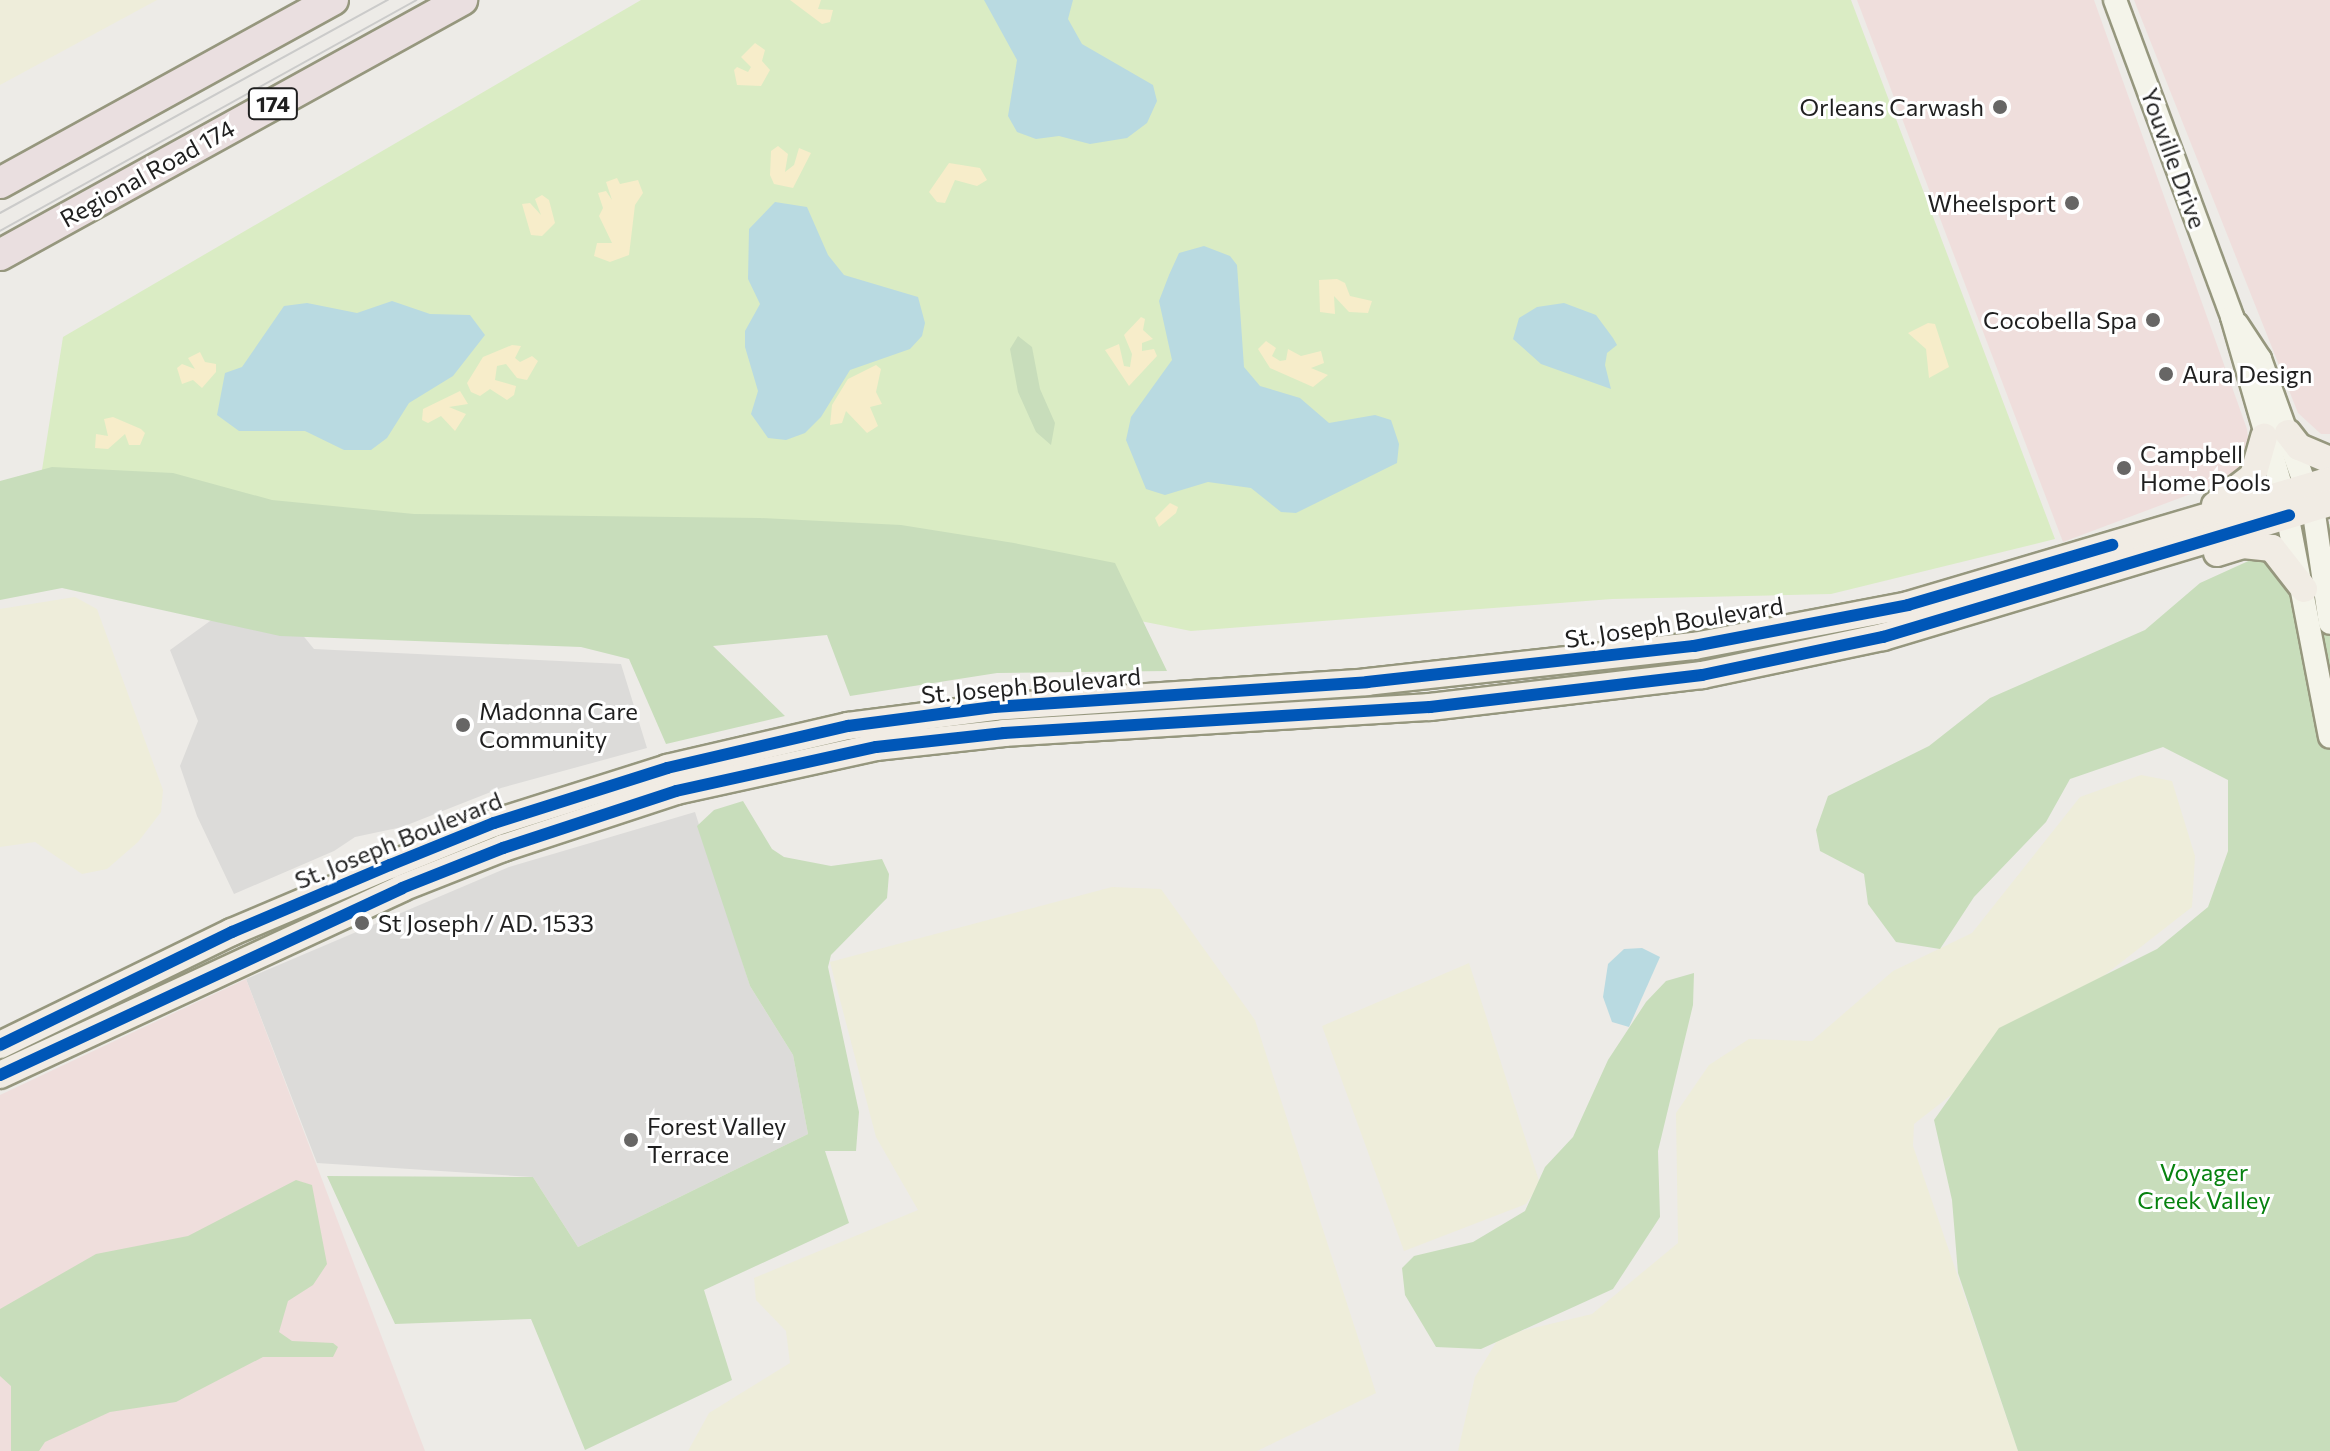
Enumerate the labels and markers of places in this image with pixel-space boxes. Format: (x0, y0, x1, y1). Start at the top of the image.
place label: Orleans Carwash (1799, 93, 1984, 121)
marker: Orleans Carwash (1991, 98, 2009, 116)
place label: Wheelsport (1927, 189, 2056, 217)
marker: Wheelsport (2063, 194, 2081, 212)
place label: Cocobella Spa (1983, 306, 2137, 334)
marker: Cocobella Spa (2144, 311, 2162, 329)
place label: Aura Design (2182, 360, 2312, 388)
marker: Aura Design (2157, 365, 2175, 383)
place label: Campbell Home Pools (2140, 440, 2271, 496)
marker: Campbell Home Pools (2115, 459, 2133, 477)
place label: Madonna Care Community (479, 697, 638, 753)
marker: Madonna Care Community (454, 716, 472, 734)
place label: St Joseph / AD. 1533 (378, 909, 594, 937)
marker: St Joseph / AD. 1533 (353, 914, 371, 932)
place label: Forest Valley Terrace (647, 1112, 786, 1168)
marker: Forest Valley Terrace (622, 1131, 640, 1149)

